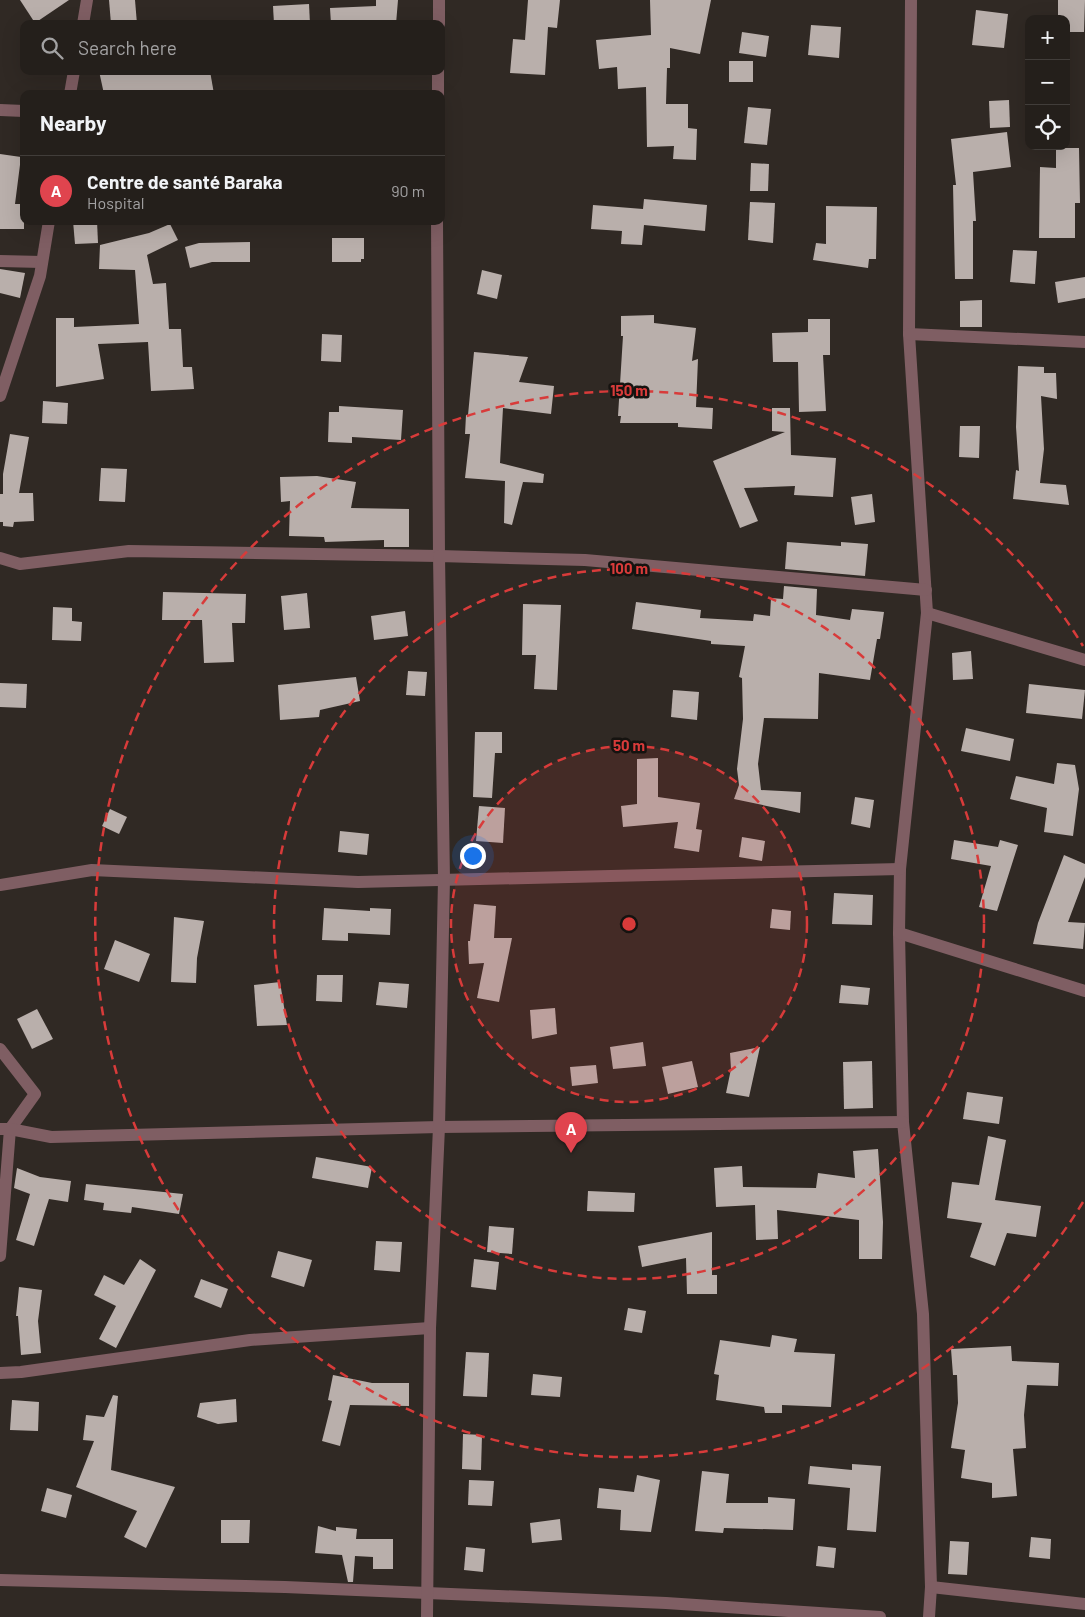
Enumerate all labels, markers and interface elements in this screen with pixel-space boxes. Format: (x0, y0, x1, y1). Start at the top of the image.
map controls (1025, 15, 1070, 150)
button: + (1025, 15, 1070, 60)
search box (20, 20, 445, 75)
icon: search (38, 34, 66, 62)
text: Search here (78, 36, 177, 59)
button: − (1025, 60, 1070, 105)
button: locate (1025, 105, 1070, 150)
text: Nearby (40, 110, 106, 135)
text: Centre de santé Baraka (87, 170, 283, 193)
text: A (51, 181, 61, 200)
text: 90 m (391, 181, 425, 200)
text: Hospital (87, 193, 144, 212)
text: 150 m (610, 381, 648, 399)
text: 100 m (610, 559, 648, 577)
text: 50 m (613, 736, 645, 754)
your location (460, 843, 486, 869)
centre of rings (620, 915, 638, 933)
pin: A (555, 1112, 587, 1153)

